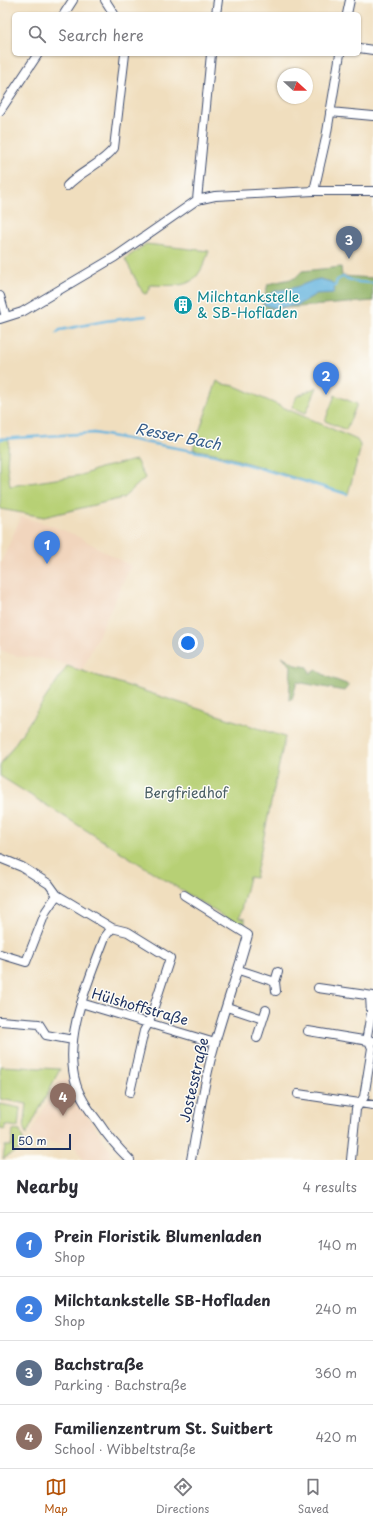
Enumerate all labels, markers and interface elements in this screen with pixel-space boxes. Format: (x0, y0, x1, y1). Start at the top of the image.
search box (12, 12, 361, 56)
icon: search (26, 23, 48, 45)
text: Search here (58, 23, 144, 46)
north arrow (277, 68, 313, 104)
pin: 3 (336, 226, 362, 259)
place label: Milchtankstelle & SB-Hofladen (197, 286, 300, 323)
building icon: Milchtankstelle & SB-Hofladen (172, 294, 194, 316)
pin: 2 (313, 362, 339, 395)
water label: Resser Bach (134, 416, 223, 455)
pin: 1 (34, 531, 60, 564)
your location (178, 633, 198, 653)
park label: Bergfriedhof (144, 782, 230, 803)
street label: Hülshoffstraße (89, 983, 191, 1030)
street label: Jostesstraße (174, 1035, 213, 1124)
pin: 4 (50, 1083, 76, 1116)
scale bar (12, 1132, 71, 1151)
text: 50 m (18, 1132, 47, 1149)
text: Nearby (16, 1173, 78, 1199)
text: 4 results (303, 1177, 357, 1196)
text: Prein Floristik Blumenladen (54, 1224, 262, 1247)
text: 1 (26, 1235, 32, 1254)
text: 140 m (318, 1235, 357, 1254)
text: Shop (54, 1247, 85, 1266)
text: Milchtankstelle SB-Hofladen (54, 1288, 271, 1311)
text: 2 (24, 1299, 34, 1318)
text: 240 m (315, 1299, 357, 1318)
text: Shop (54, 1311, 85, 1330)
text: Bachstraße (54, 1352, 144, 1375)
text: 3 (25, 1363, 33, 1382)
text: 360 m (314, 1363, 357, 1382)
text: Parking · Bachstraße (54, 1375, 187, 1394)
text: Familienzentrum St. Suitbert (54, 1416, 273, 1439)
text: 4 (25, 1427, 33, 1446)
text: 420 m (315, 1427, 357, 1446)
text: School · Wibbeltstraße (54, 1439, 196, 1458)
tab: Map (44, 1476, 68, 1517)
tab: Directions (156, 1476, 209, 1517)
tab: Saved (298, 1476, 329, 1517)

